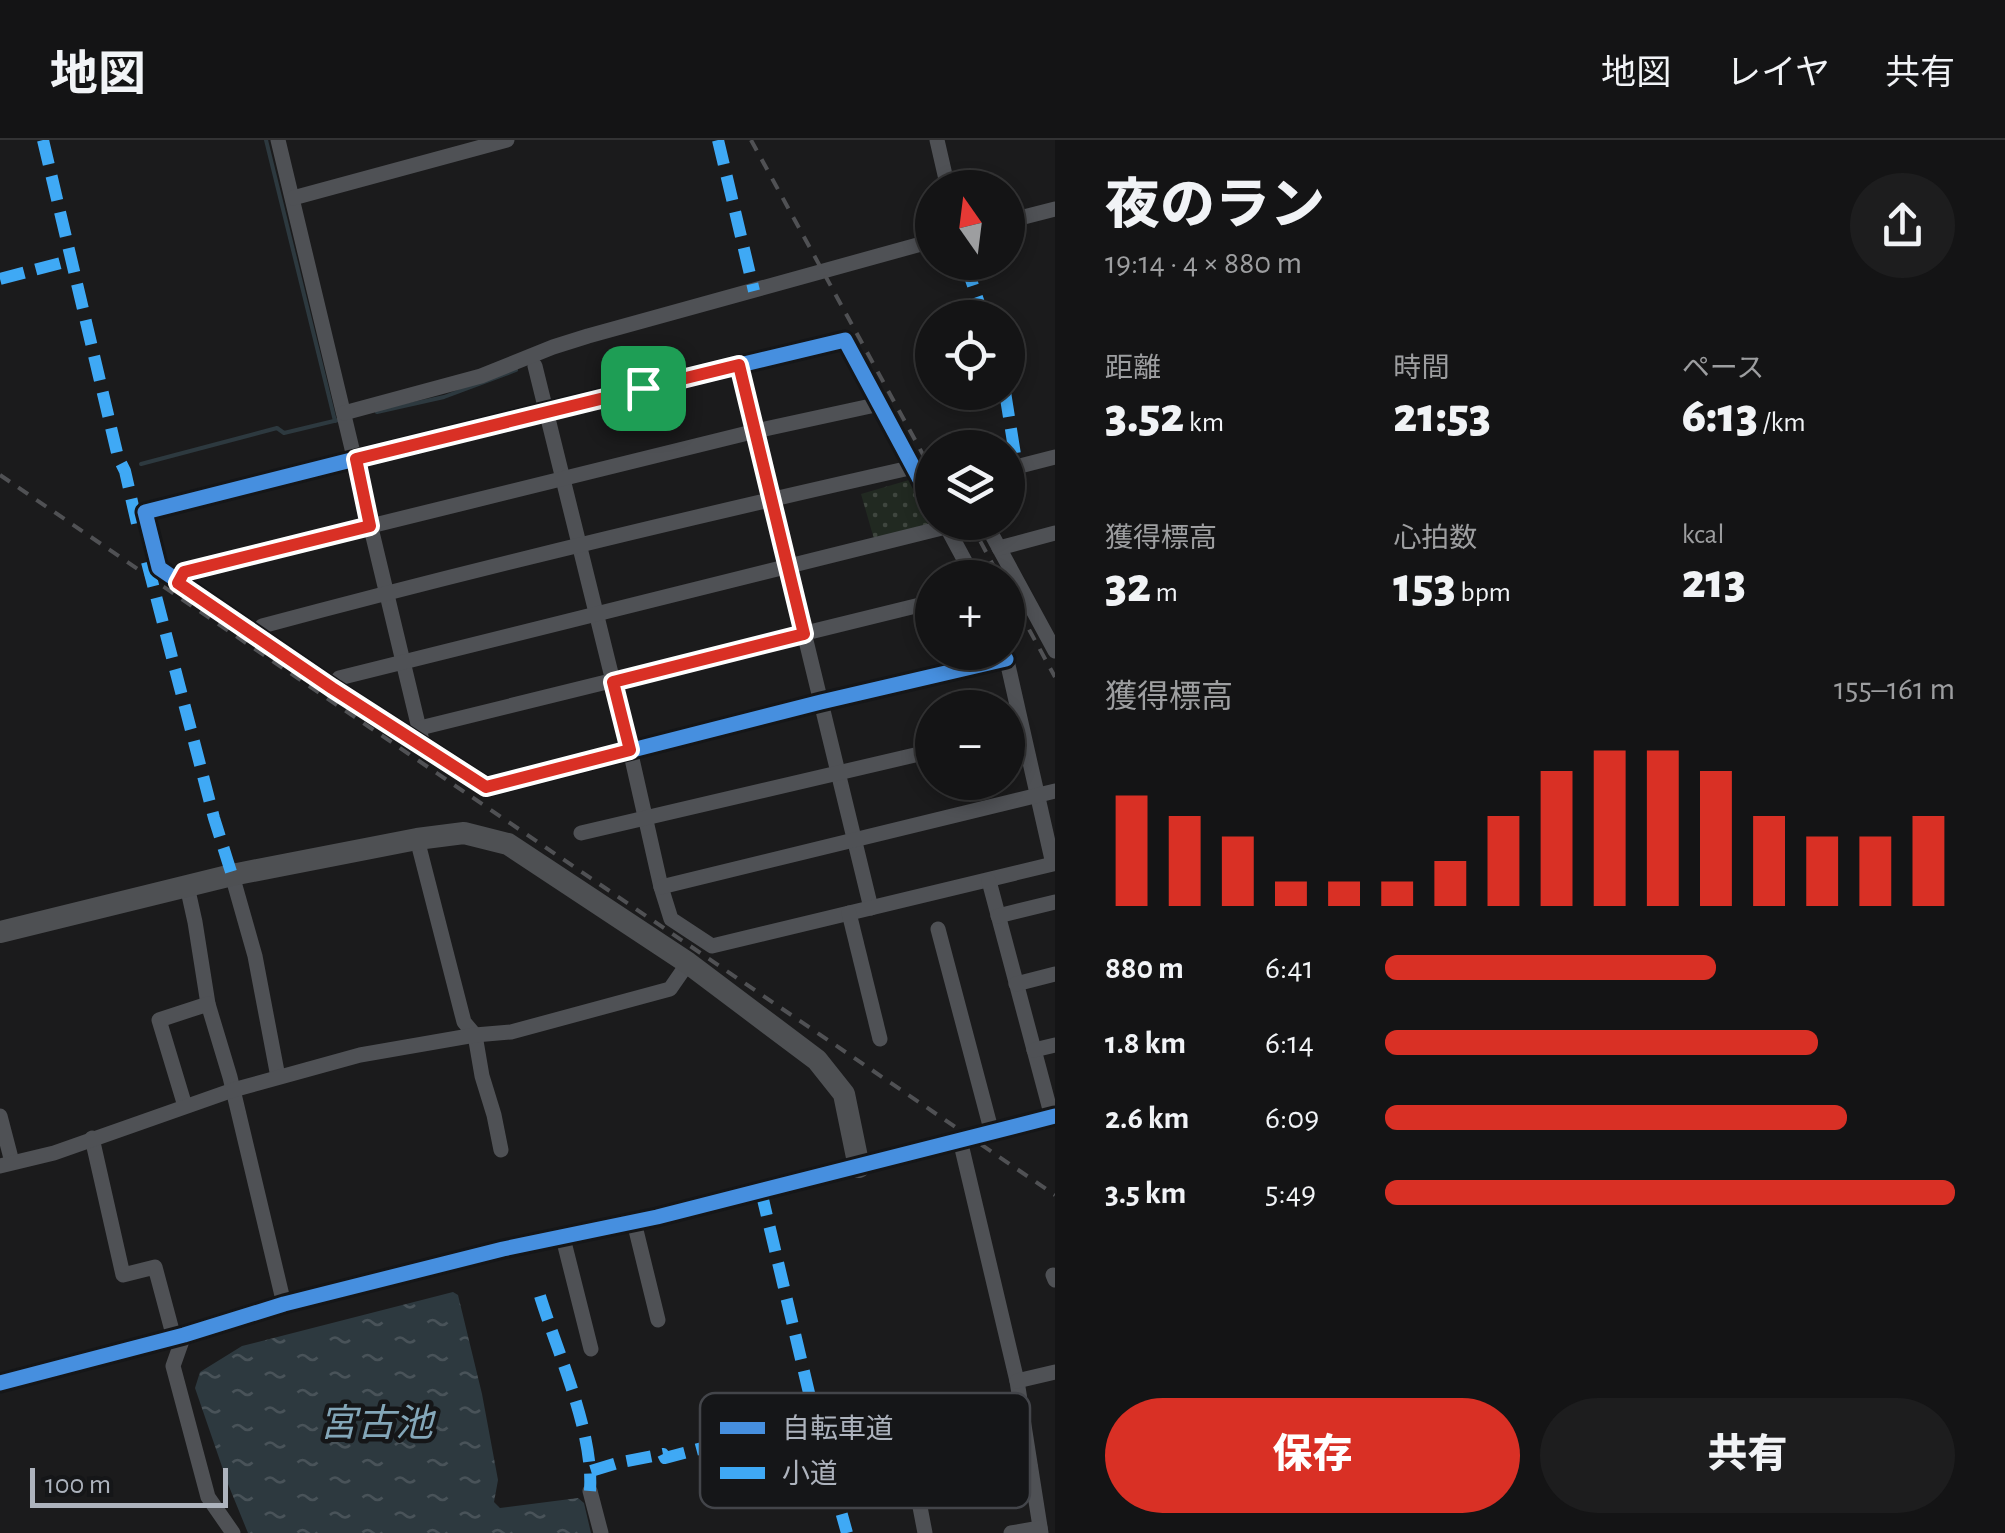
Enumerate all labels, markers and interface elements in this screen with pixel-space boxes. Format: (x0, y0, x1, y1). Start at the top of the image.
text: 地図 (50, 52, 146, 100)
text: 地図 (1601, 56, 1671, 91)
text: レイヤ (1726, 56, 1830, 91)
text: 共有 (1885, 56, 1955, 91)
north arrow (915, 170, 1025, 280)
map controls (915, 170, 1025, 800)
button: share (1850, 173, 1955, 278)
text: 夜のラン (1105, 179, 1325, 234)
text: 19:14 · 4 × 880 m (1105, 247, 1302, 279)
button: locate (915, 300, 1025, 410)
pin (601, 346, 686, 431)
text: 距離 (1105, 355, 1161, 383)
text: 時間 (1393, 355, 1449, 383)
text: ペース (1682, 355, 1764, 383)
icon: arrive (616, 361, 671, 416)
text: 3.52 (1105, 391, 1184, 441)
text: 21:53 (1393, 391, 1491, 441)
text: 6:13 (1682, 391, 1758, 441)
text: km (1184, 409, 1224, 437)
text: /km (1758, 409, 1806, 437)
button: layers (915, 430, 1025, 540)
text: kcal (1682, 521, 1724, 549)
text: 獲得標高 (1105, 525, 1217, 553)
text: 心拍数 (1393, 525, 1477, 553)
text: 213 (1682, 557, 1746, 607)
button: + (915, 560, 1025, 670)
text: 32 (1105, 561, 1151, 611)
text: 153 (1393, 561, 1456, 611)
text: m (1151, 579, 1178, 607)
text: bpm (1456, 579, 1511, 607)
text: 155–161 m (1834, 673, 1955, 705)
text: 獲得標高 (1105, 681, 1233, 713)
button: − (915, 690, 1025, 800)
text: 880 m (1105, 952, 1184, 984)
text: 6:41 (1265, 952, 1314, 984)
text: 1.8 km (1105, 1027, 1186, 1059)
text: 6:14 (1265, 1027, 1314, 1059)
text: 2.6 km (1105, 1102, 1189, 1134)
text: 6:09 (1265, 1102, 1319, 1134)
text: 3.5 km (1105, 1177, 1186, 1209)
text: 5:49 (1265, 1177, 1316, 1209)
legend (700, 1393, 1030, 1508)
button: 保存 (1105, 1398, 1520, 1513)
button: 共有 (1540, 1398, 1955, 1513)
water label: 宮古池 (319, 1404, 437, 1444)
text: 自転車道 (782, 1414, 894, 1444)
text: 小道 (782, 1459, 838, 1489)
scale bar (30, 1463, 228, 1508)
text: 100 m (45, 1471, 111, 1499)

